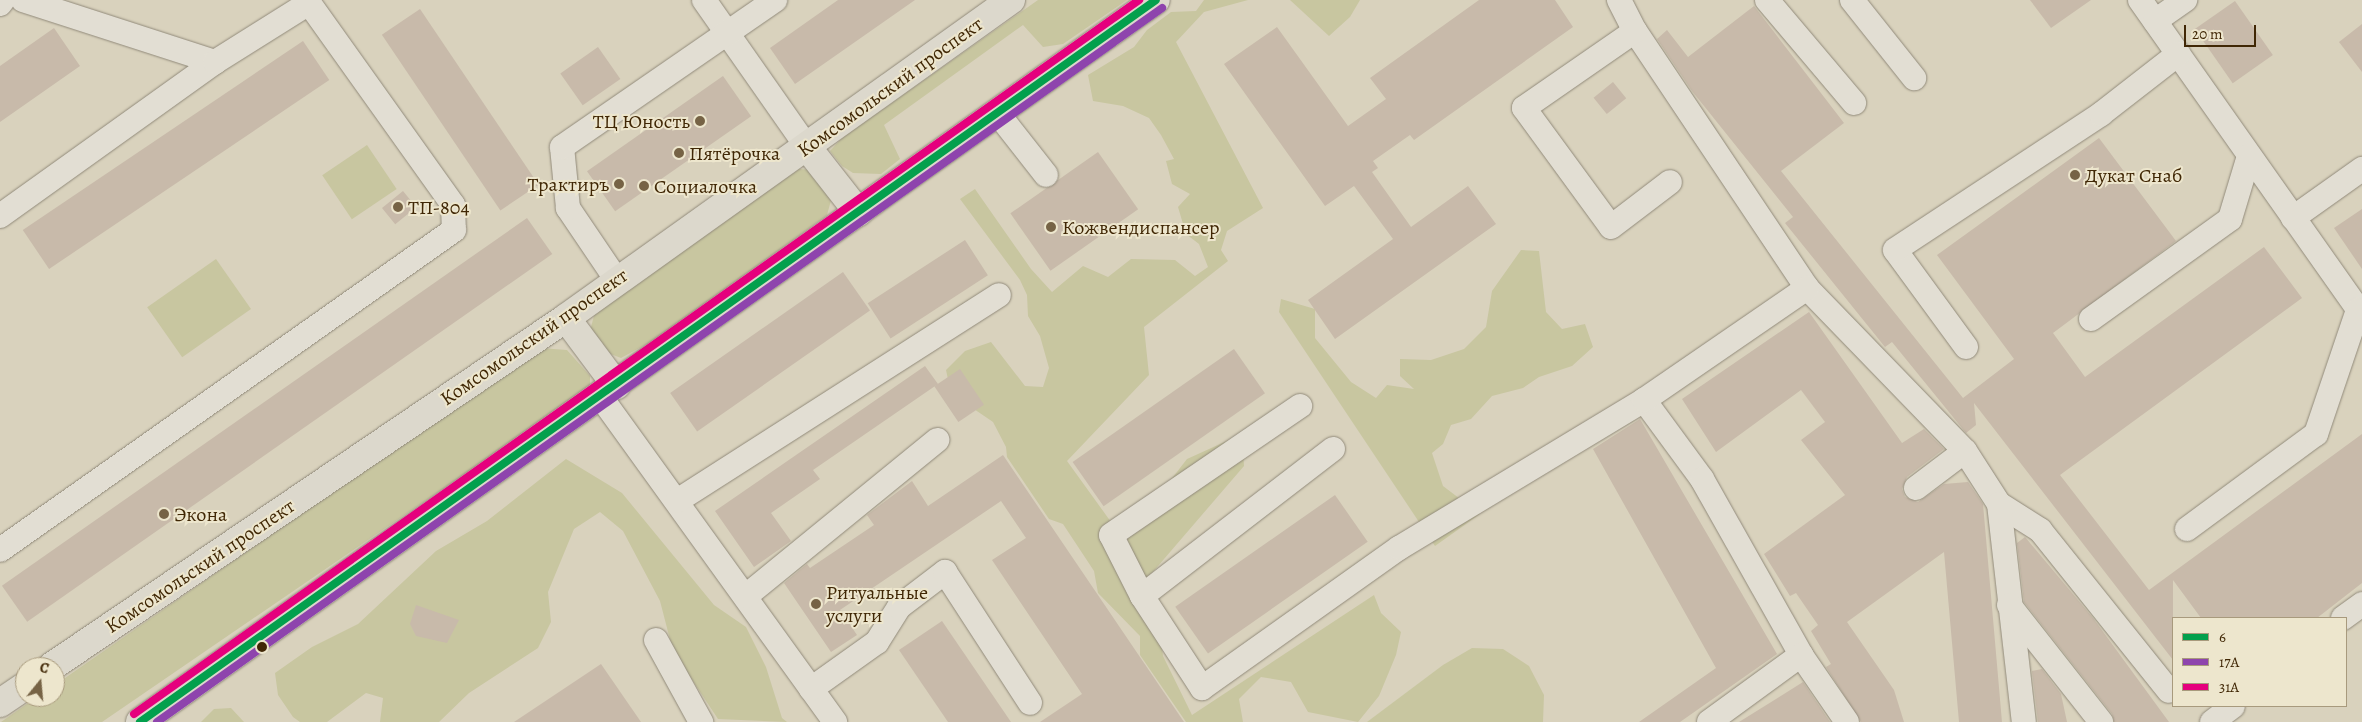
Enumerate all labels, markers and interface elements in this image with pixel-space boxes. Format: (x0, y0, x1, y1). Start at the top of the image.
street label: Комсомольский проспект (793, 12, 987, 162)
scale bar (2187, 15, 2260, 47)
text: 20 m (2192, 24, 2223, 44)
place label: ТЦ Юность (593, 109, 690, 133)
marker: ТЦ Юность (694, 115, 706, 127)
place label: Пятёрочка (689, 141, 780, 165)
marker: Пятёрочка (673, 147, 685, 159)
place label: Дукат Снаб (2085, 163, 2182, 187)
marker: Дукат Снаб (2069, 169, 2081, 181)
place label: Трактиръ (528, 172, 609, 196)
place label: Социалочка (654, 174, 757, 198)
marker: Трактиръ (613, 178, 625, 190)
marker: Социалочка (638, 180, 650, 192)
place label: ТП-804 (408, 195, 470, 219)
marker: ТП-804 (392, 201, 404, 213)
place label: Кожвендиспансер (1062, 215, 1220, 239)
marker: Кожвендиспансер (1044, 220, 1058, 234)
street label: Комсомольский проспект (436, 263, 632, 411)
street label: Комсомольский проспект (101, 494, 299, 638)
place label: Экона (174, 502, 227, 526)
marker: Экона (158, 508, 170, 520)
place label: Ритуальные услуги (826, 580, 928, 627)
marker: Ритуальные услуги (810, 598, 822, 610)
legend (2172, 617, 2347, 707)
text: 6 (2219, 627, 2226, 647)
unlabelled marker (257, 642, 267, 652)
text: 17А (2219, 652, 2239, 672)
north arrow (15, 657, 65, 707)
text: С (37, 658, 51, 678)
text: 31А (2219, 677, 2239, 697)

